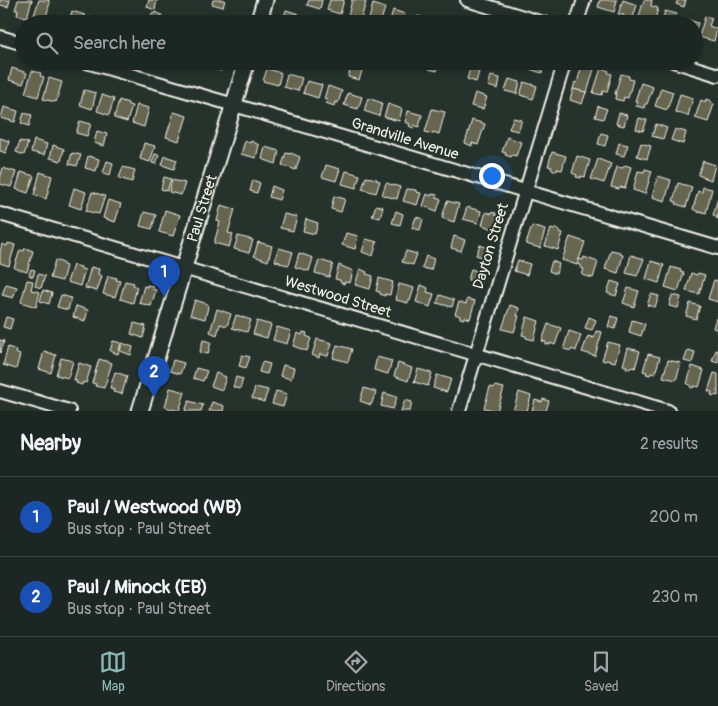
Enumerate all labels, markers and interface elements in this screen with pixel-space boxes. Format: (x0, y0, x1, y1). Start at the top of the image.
search box (15, 15, 703, 70)
icon: search (33, 29, 61, 57)
text: Search here (73, 31, 166, 55)
street label: Grandville Avenue (349, 114, 461, 164)
your location (479, 163, 505, 189)
street label: Paul Street (183, 171, 222, 244)
street label: Dayton Street (469, 200, 513, 291)
pin: 1 (148, 256, 180, 297)
street label: Westwood Street (282, 272, 395, 323)
pin: 2 (138, 356, 170, 397)
text: Nearby (20, 430, 81, 457)
text: 2 results (640, 434, 698, 454)
text: Paul / Westwood (WB) (67, 495, 242, 519)
text: 1 (33, 507, 39, 527)
text: 200 m (650, 507, 698, 527)
text: Bus stop · Paul Street (67, 519, 211, 539)
text: Paul / Minock (EB) (67, 575, 208, 599)
text: 2 (32, 587, 40, 607)
text: 230 m (652, 587, 698, 607)
text: Bus stop · Paul Street (67, 599, 211, 619)
tab: Map (99, 648, 127, 695)
tab: Directions (326, 648, 385, 695)
tab: Saved (584, 648, 619, 695)

